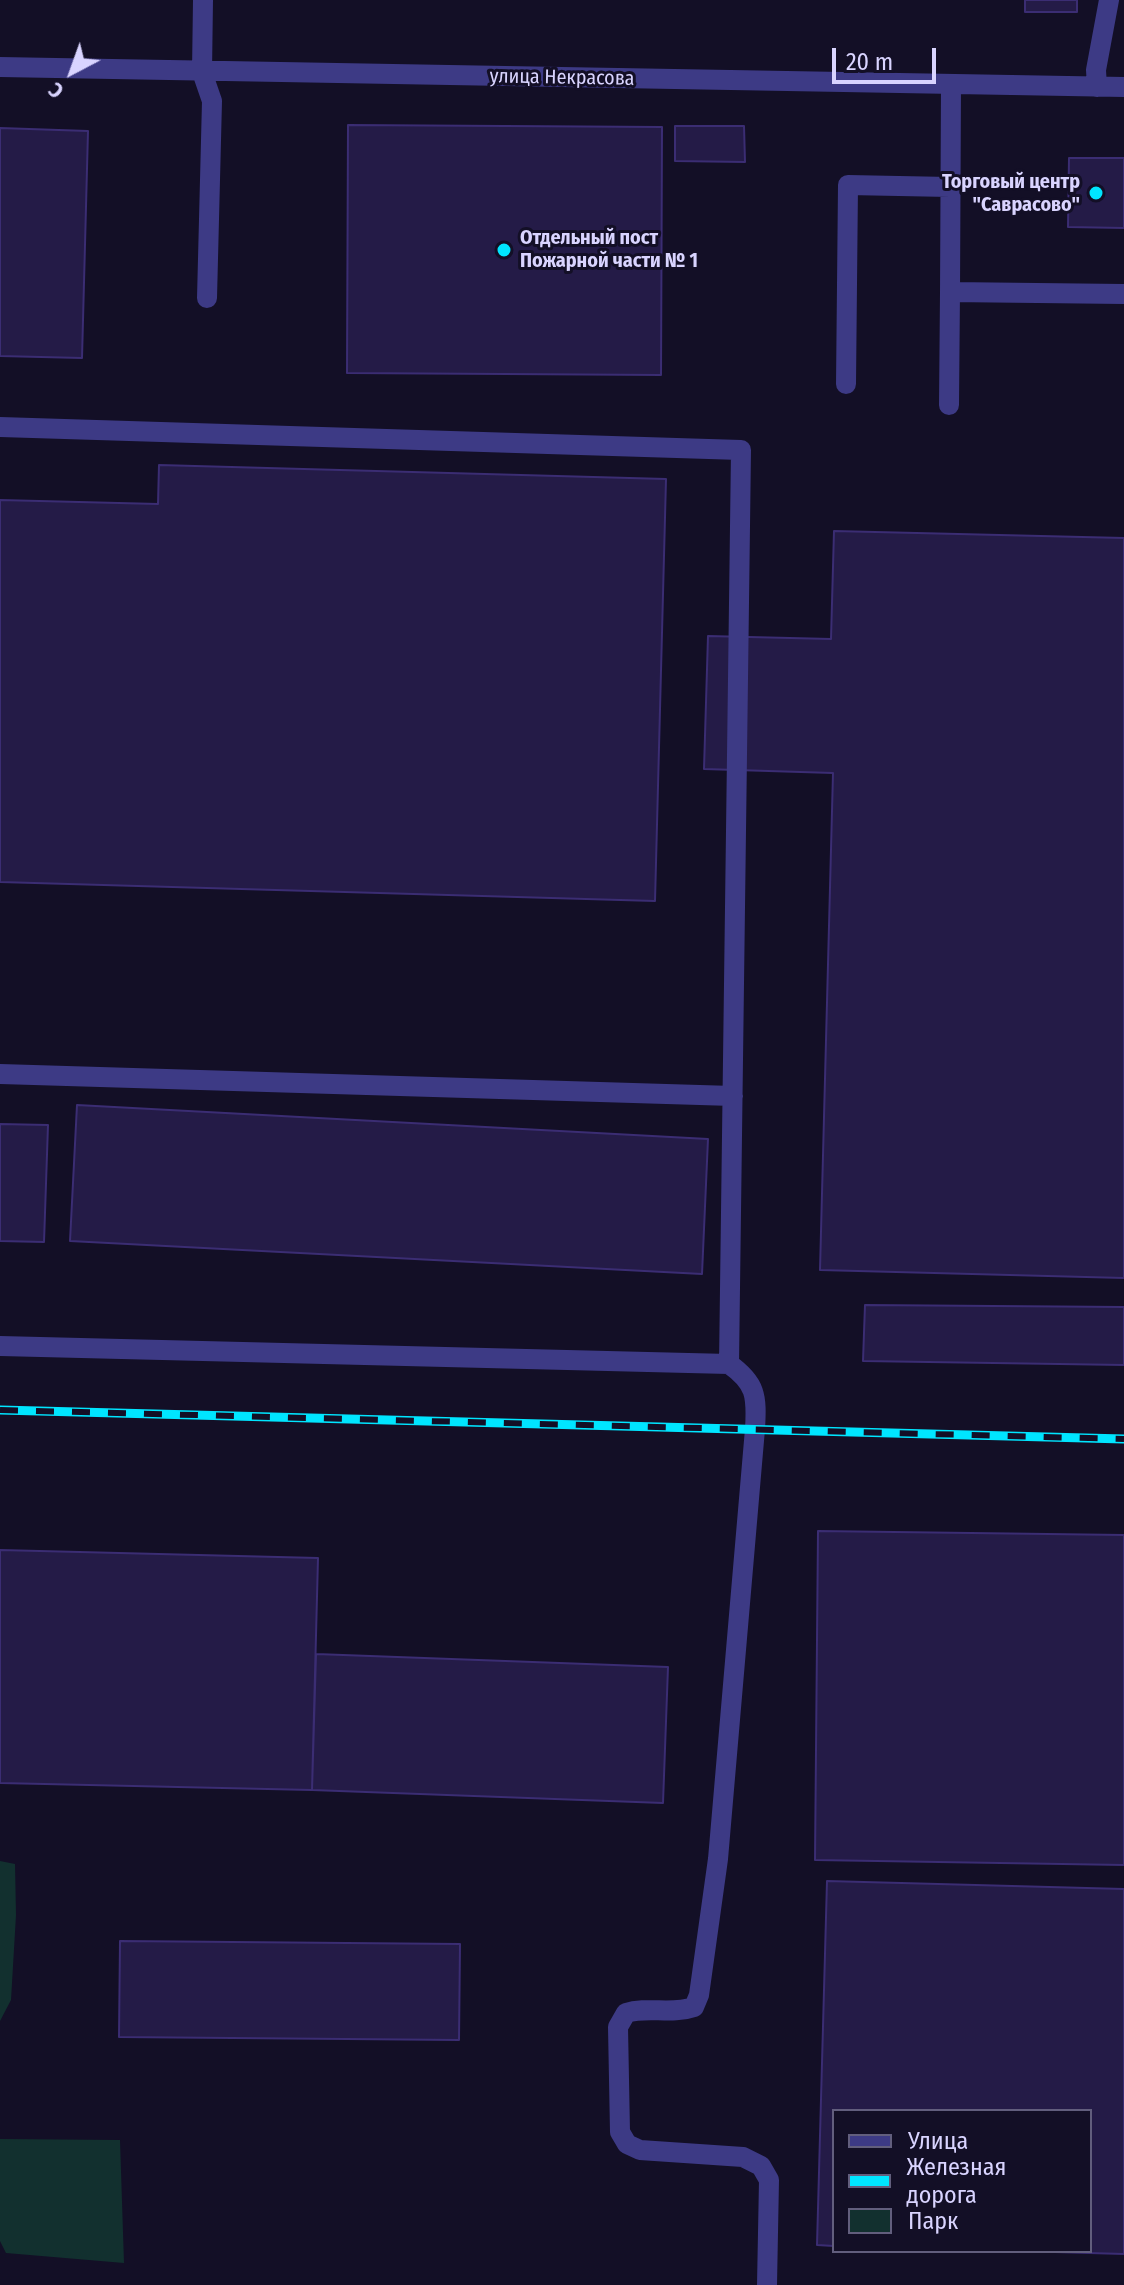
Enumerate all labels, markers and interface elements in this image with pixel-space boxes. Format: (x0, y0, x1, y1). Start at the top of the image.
north arrow (32, 32, 112, 112)
scale bar (836, 32, 940, 82)
text: 20 m (846, 48, 893, 76)
street label: улица Некрасова (489, 65, 635, 91)
text: С (43, 77, 69, 104)
place label: Торговый центр "Саврасово" (942, 170, 1080, 217)
marker: Торговый центр "Саврасово" (1087, 184, 1105, 202)
place label: Отдельный пост Пожарной части № 1 (520, 226, 698, 273)
marker: Отдельный пост Пожарной части № 1 (495, 241, 513, 259)
legend (832, 2109, 1092, 2253)
text: Улица (908, 2127, 968, 2155)
text: Железная дорога (907, 2153, 1006, 2209)
text: Парк (908, 2207, 958, 2235)

